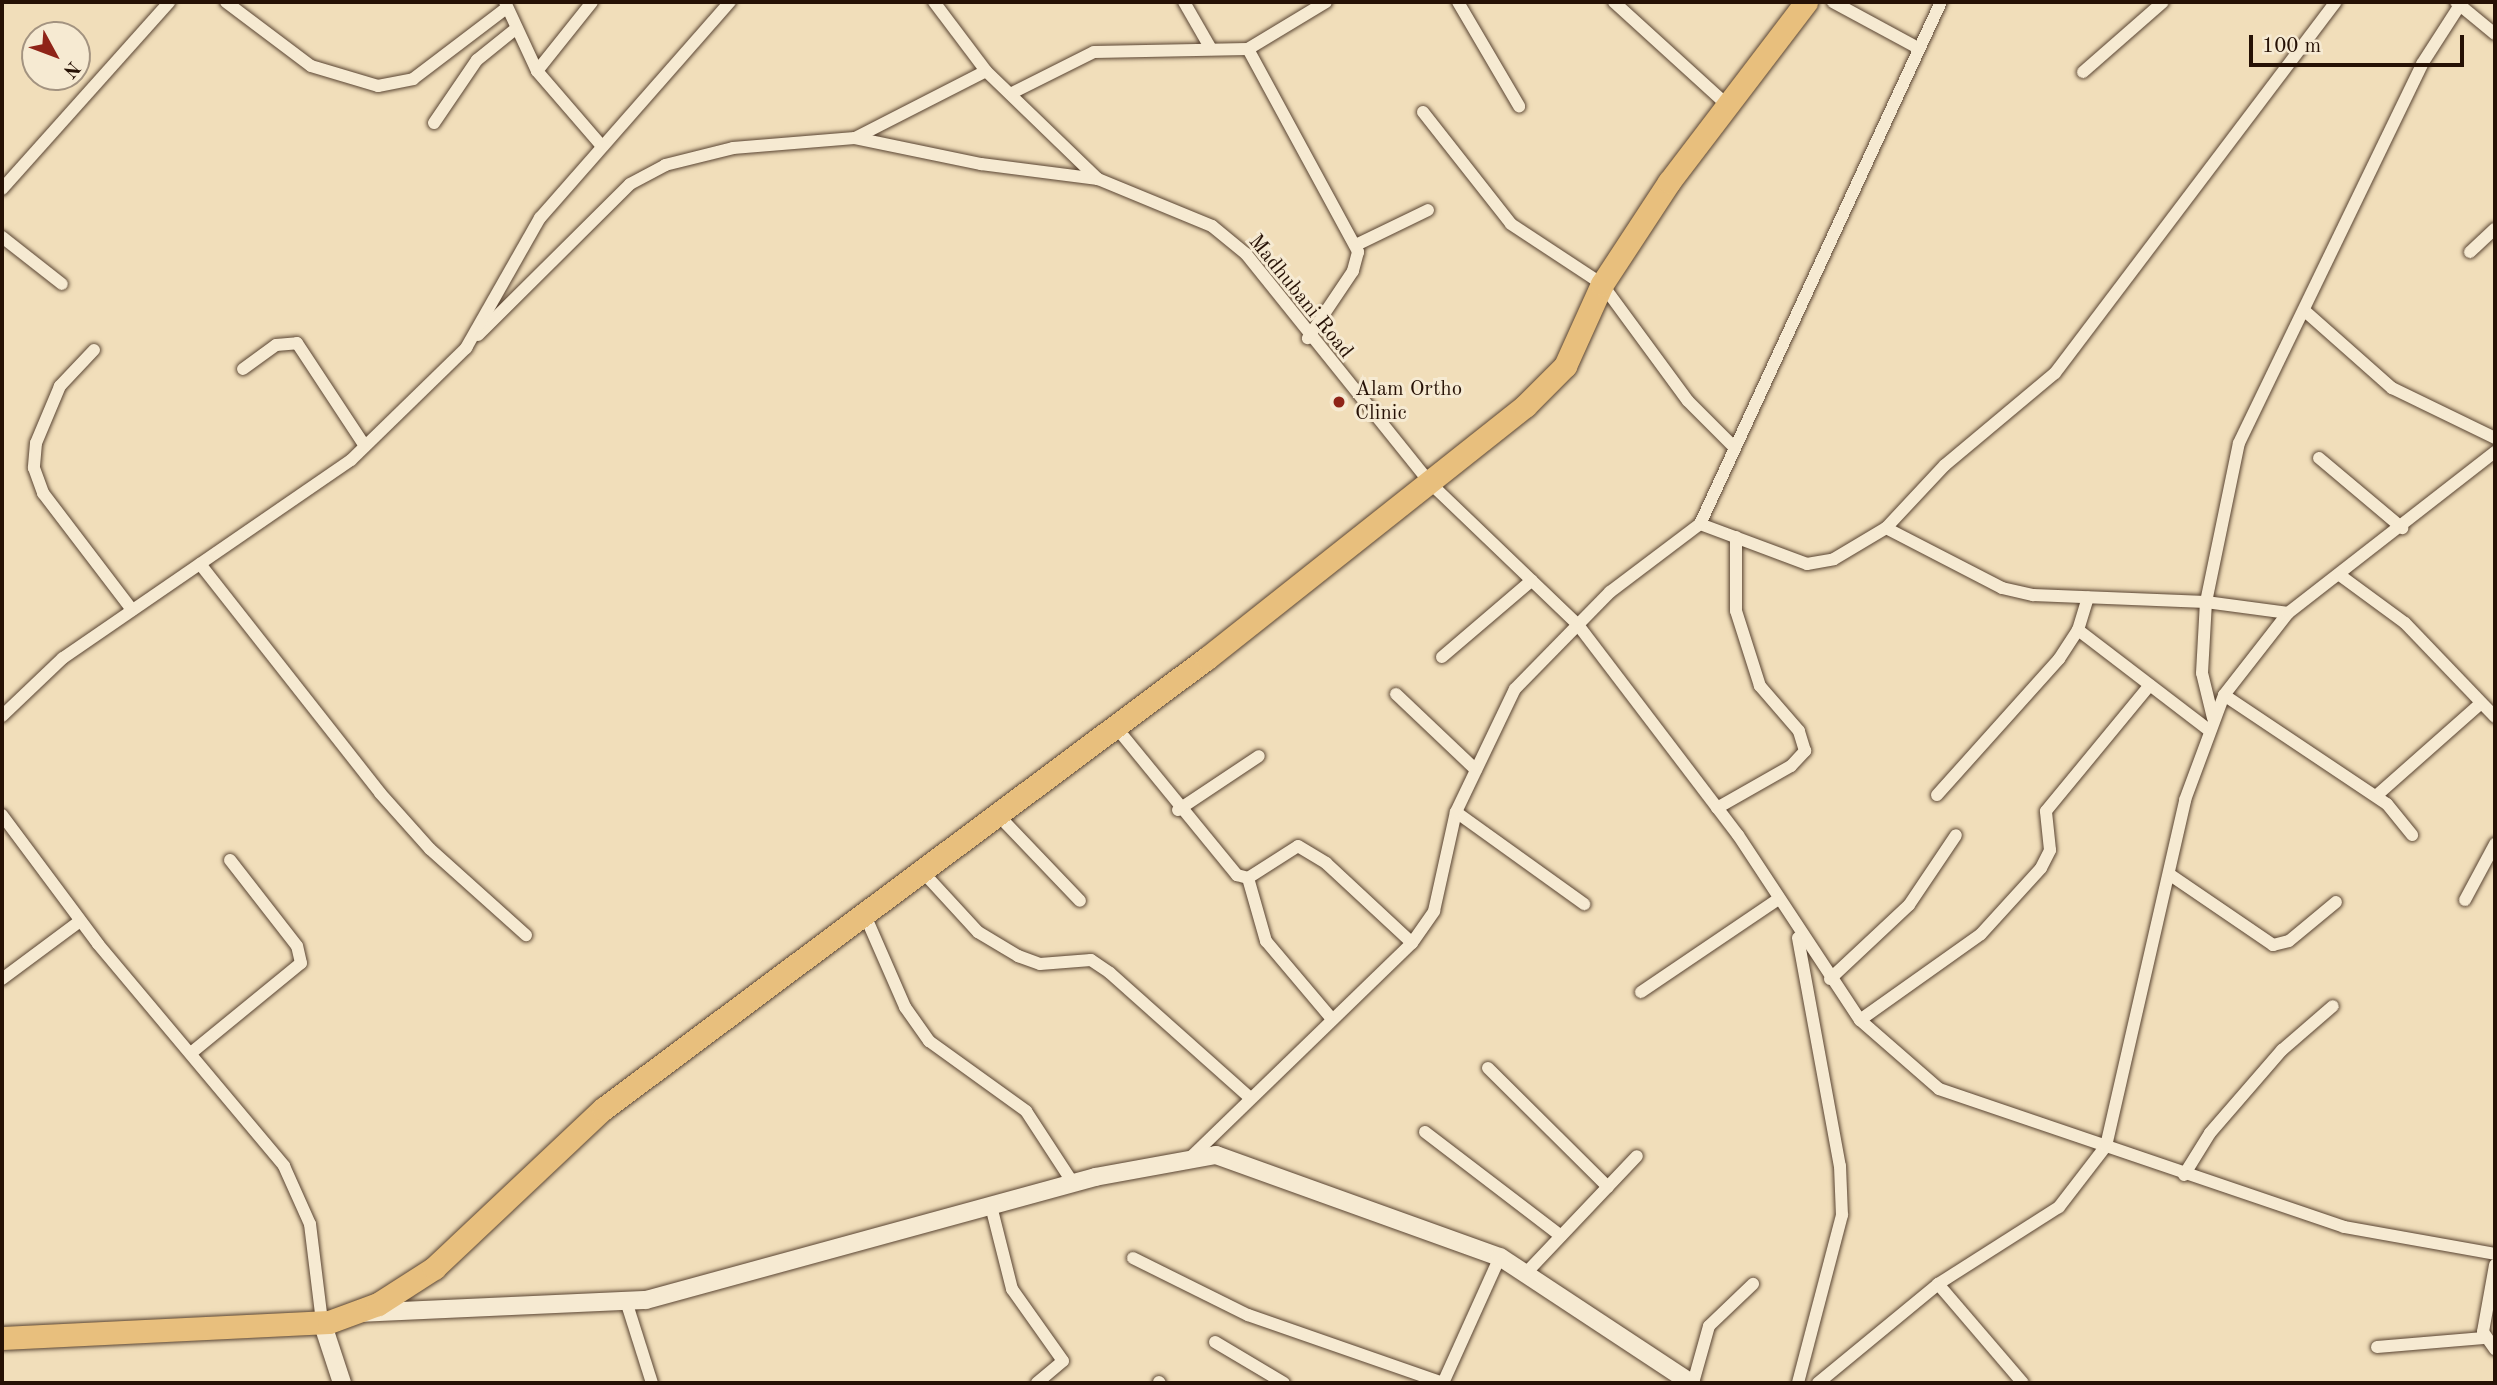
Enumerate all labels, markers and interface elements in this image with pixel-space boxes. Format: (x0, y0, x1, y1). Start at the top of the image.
north arrow (21, 21, 91, 91)
scale bar (2252, 21, 2467, 65)
text: 100 m (2262, 36, 2321, 57)
text: N (59, 57, 83, 81)
street label: Madhubani Road (1242, 230, 1358, 364)
place label: Alam Ortho Clinic (1355, 377, 1462, 427)
marker: Alam Ortho Clinic (1329, 392, 1349, 412)

